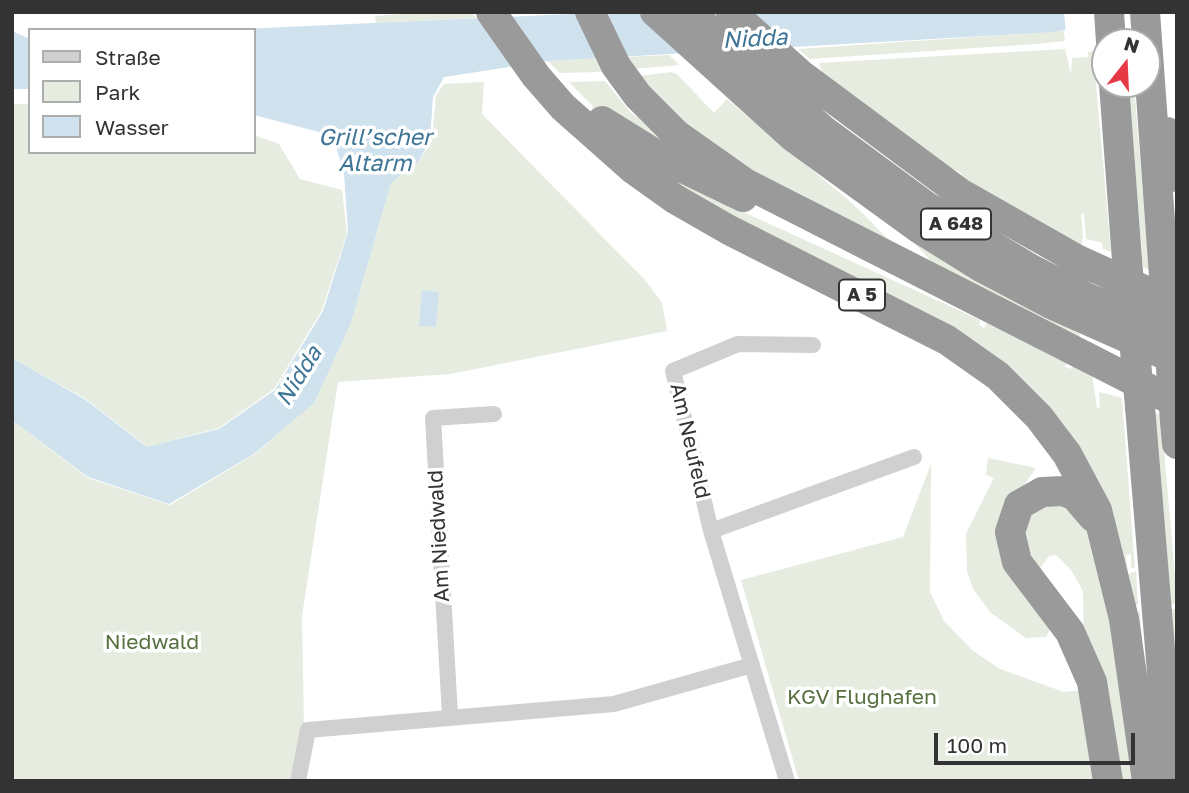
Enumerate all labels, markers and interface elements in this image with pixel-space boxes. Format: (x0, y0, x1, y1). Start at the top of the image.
water label: Nidda (722, 24, 788, 54)
legend (28, 28, 256, 154)
north arrow (1091, 28, 1161, 98)
text: N (1122, 31, 1142, 58)
text: Straße (95, 44, 161, 70)
text: Park (95, 79, 140, 105)
text: Wasser (95, 114, 169, 140)
water label: Grill’scher Altarm (318, 124, 432, 178)
road number: A 648 (921, 208, 991, 240)
road number: A 5 (839, 280, 885, 310)
water label: Nidda (270, 341, 328, 411)
street label: Am Neufeld (664, 381, 716, 501)
street label: Am Niedwald (423, 469, 455, 603)
park label: Niedwald (105, 629, 199, 655)
park label: KGV Flughafen (787, 684, 937, 710)
scale bar (937, 720, 1138, 764)
text: 100 m (947, 732, 1007, 758)

